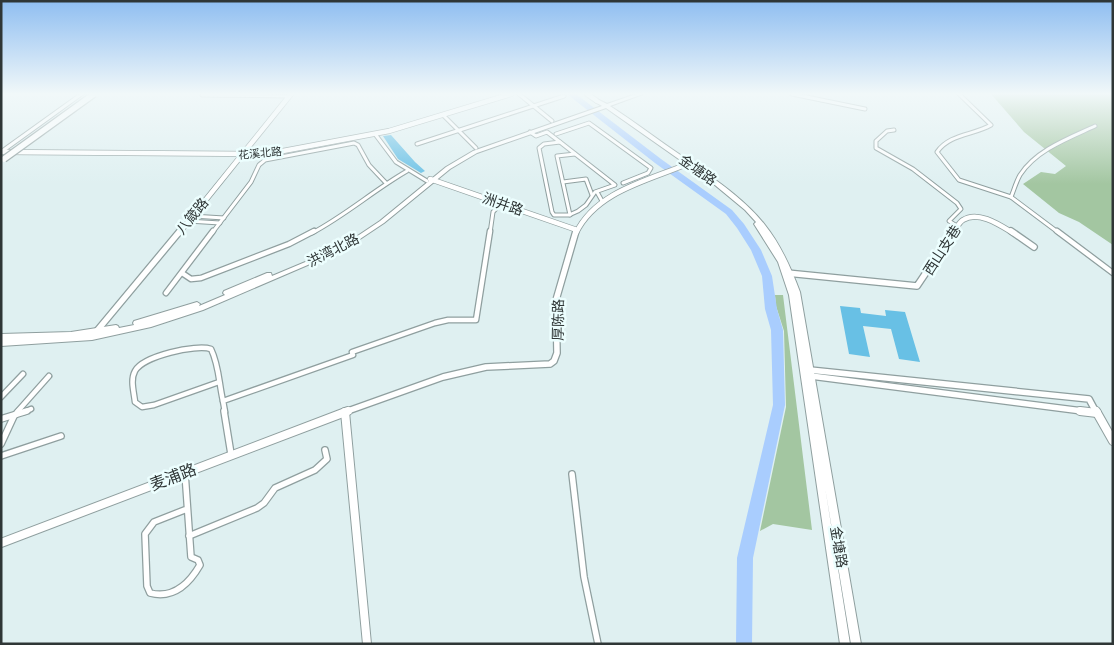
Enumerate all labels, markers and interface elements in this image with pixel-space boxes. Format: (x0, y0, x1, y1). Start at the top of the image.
street label: 花溪北路 (237, 144, 283, 162)
street label: 金塘路 (676, 151, 720, 189)
street label: 洲井路 (480, 189, 526, 219)
street label: 八箴路 (172, 194, 212, 238)
street label: 西山支巷 (919, 222, 965, 278)
street label: 洪湾北路 (304, 229, 362, 271)
street label: 厚陈路 (549, 299, 567, 341)
street label: 麦浦路 (147, 460, 199, 494)
street label: 金塘路 (826, 525, 852, 569)

